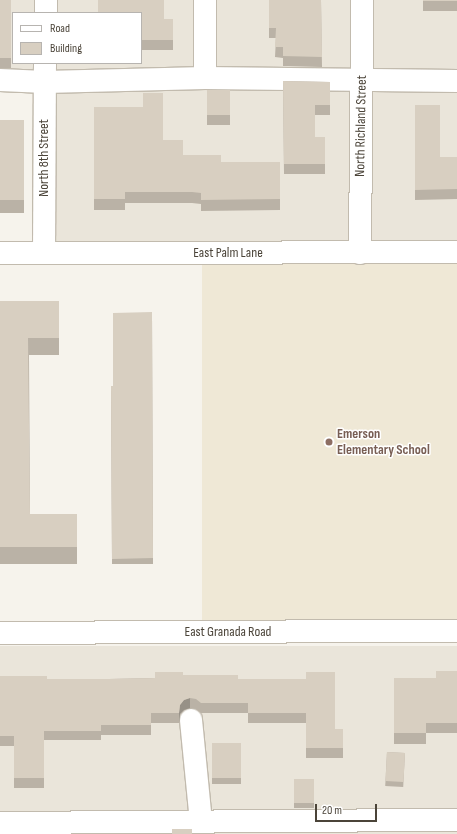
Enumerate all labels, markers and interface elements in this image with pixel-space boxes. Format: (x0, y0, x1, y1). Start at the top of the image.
legend (12, 12, 142, 64)
text: Road (50, 21, 70, 36)
text: Building (50, 41, 82, 56)
street label: North Richland Street (352, 75, 370, 177)
street label: North 8th Street (36, 119, 52, 197)
street label: East Palm Lane (193, 245, 263, 261)
place label: Emerson Elementary School (337, 426, 430, 458)
marker: Emerson Elementary School (324, 437, 334, 447)
street label: East Granada Road (185, 624, 271, 640)
scale bar (317, 796, 379, 822)
text: 20 m (322, 803, 342, 818)

